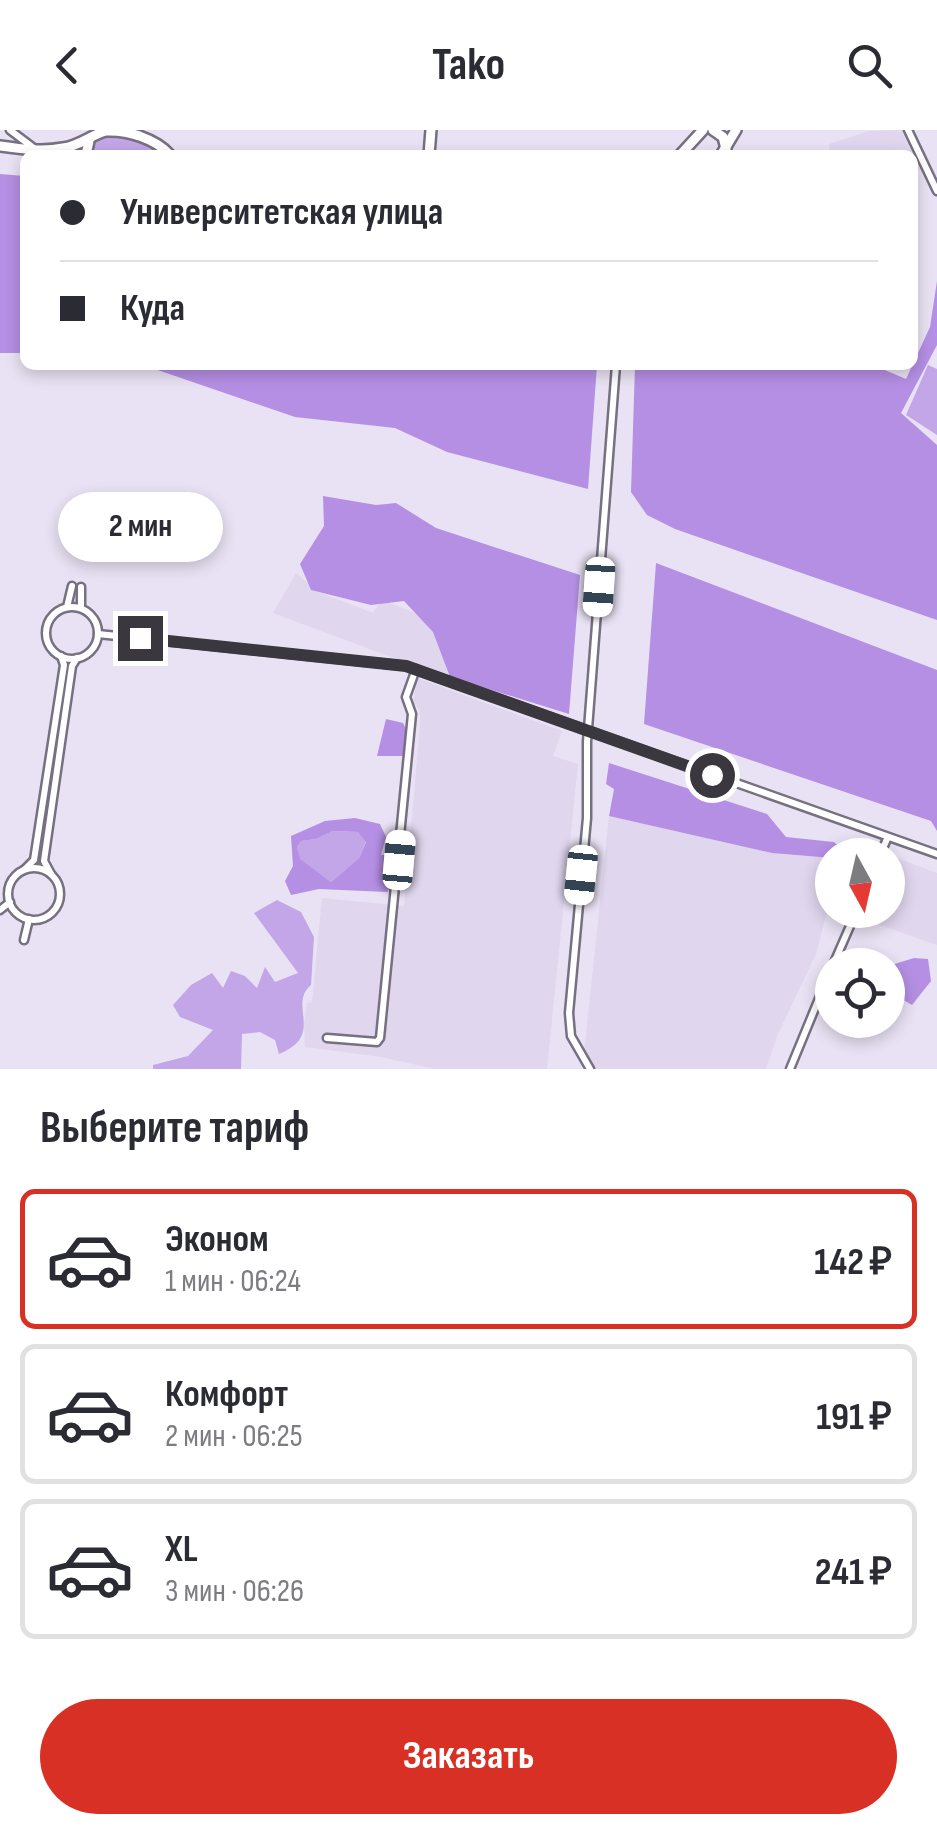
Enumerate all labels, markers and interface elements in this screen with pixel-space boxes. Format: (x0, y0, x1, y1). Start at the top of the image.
icon: back (40, 38, 95, 93)
text: Tako (432, 38, 505, 93)
icon: search (842, 38, 897, 93)
text: Университетская улица (120, 190, 443, 235)
text: Куда (120, 286, 185, 331)
callout: 2 мин (58, 493, 222, 563)
text: 2 мин (109, 507, 172, 546)
car (582, 556, 616, 618)
route end (118, 616, 163, 661)
route start (690, 753, 735, 798)
car (381, 829, 417, 891)
north arrow (815, 838, 905, 928)
map controls (815, 838, 905, 1038)
car (563, 844, 599, 906)
button: locate (815, 948, 905, 1038)
text: Выберите тариф (40, 1101, 309, 1156)
icon: car (45, 1214, 135, 1304)
text: Эконом (165, 1217, 269, 1262)
text: 142 ₽ (814, 1240, 892, 1285)
text: 1 мин · 06:24 (165, 1262, 301, 1301)
icon: car (45, 1369, 135, 1459)
text: Комфорт (165, 1372, 288, 1417)
text: 191 ₽ (816, 1395, 892, 1440)
text: 2 мин · 06:25 (165, 1417, 303, 1456)
icon: car (45, 1524, 135, 1614)
text: XL (165, 1527, 198, 1572)
text: 241 ₽ (815, 1550, 892, 1595)
text: 3 мин · 06:26 (165, 1572, 304, 1611)
button: Заказать (40, 1699, 897, 1814)

